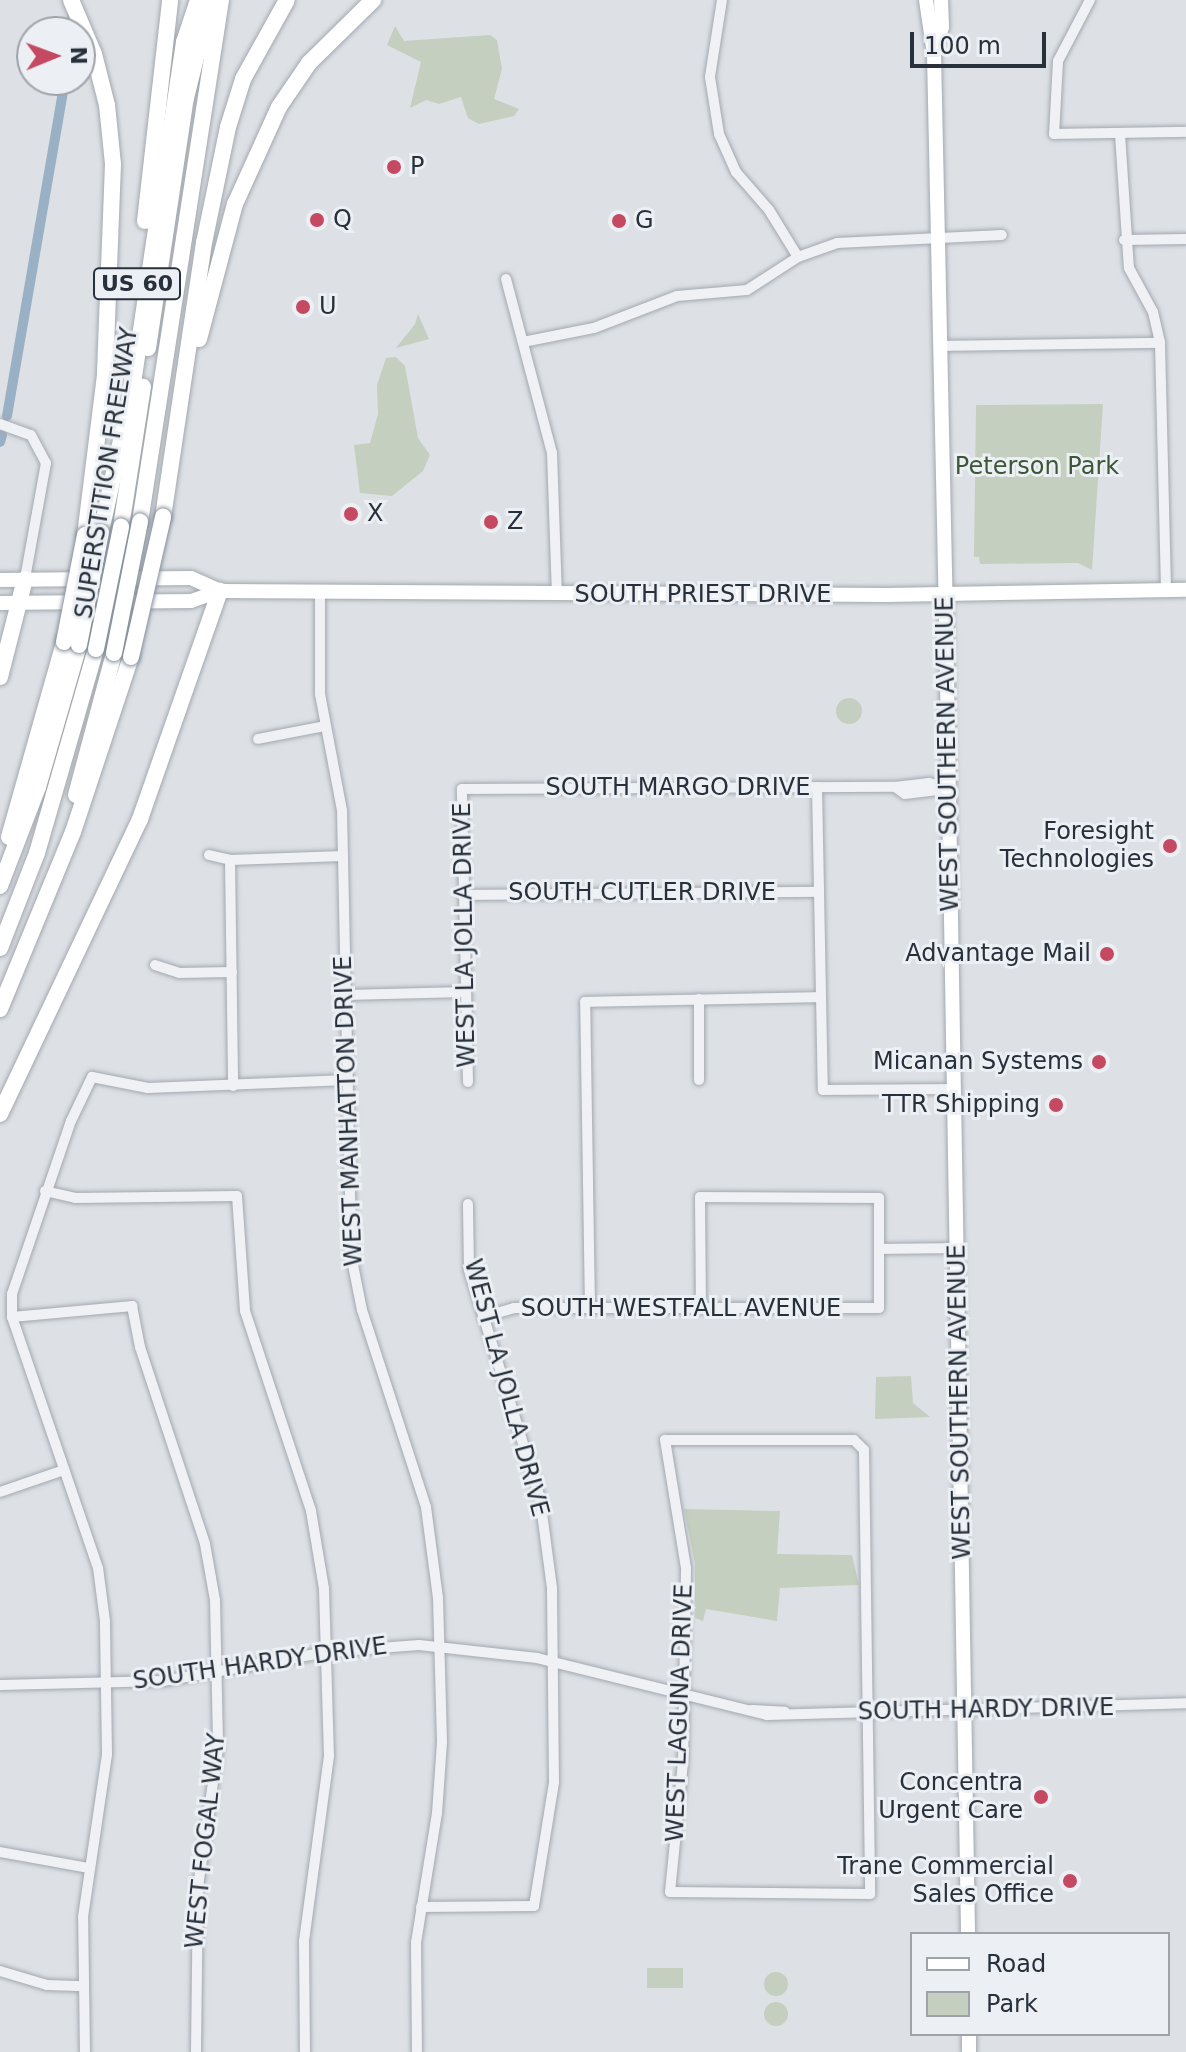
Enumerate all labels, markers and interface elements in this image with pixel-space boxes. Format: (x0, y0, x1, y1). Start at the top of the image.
north arrow (16, 16, 96, 96)
scale bar (914, 16, 1050, 66)
text: 100 m (924, 32, 1001, 60)
text: N (66, 46, 91, 65)
place label: P (410, 153, 424, 181)
marker: P (385, 158, 403, 176)
place label: Q (333, 206, 352, 234)
place label: G (635, 207, 654, 235)
marker: Q (308, 211, 326, 229)
marker: G (610, 212, 628, 230)
road number: US 60 (93, 266, 181, 302)
place label: U (319, 293, 337, 321)
marker: U (294, 298, 312, 316)
street label: SUPERSTITION FREEWAY (70, 325, 144, 621)
park label: Peterson Park (955, 453, 1119, 481)
place label: X (367, 500, 383, 528)
marker: X (342, 505, 360, 523)
place label: Z (507, 508, 523, 536)
marker: Z (482, 513, 500, 531)
street label: SOUTH PRIEST DRIVE (575, 581, 831, 609)
street label: WEST SOUTHERN AVENUE (931, 596, 965, 912)
street label: SOUTH MARGO DRIVE (546, 774, 810, 802)
street label: WEST LA JOLLA DRIVE (448, 802, 482, 1068)
place label: Foresight Technologies (1000, 818, 1154, 874)
marker: Foresight Technologies (1161, 837, 1179, 855)
street label: SOUTH CUTLER DRIVE (508, 879, 776, 907)
place label: Advantage Mail (905, 940, 1091, 968)
marker: Advantage Mail (1098, 945, 1116, 963)
street label: WEST MANHATTON DRIVE (329, 955, 369, 1267)
place label: Micanan Systems (873, 1048, 1083, 1076)
marker: Micanan Systems (1090, 1053, 1108, 1071)
place label: TTR Shipping (882, 1091, 1040, 1119)
marker: TTR Shipping (1047, 1096, 1065, 1114)
street label: WEST SOUTHERN AVENUE (943, 1244, 977, 1560)
street label: WEST LA JOLLA DRIVE (458, 1256, 554, 1520)
street label: SOUTH WESTFALL AVENUE (521, 1295, 841, 1323)
street label: WEST LAGUNA DRIVE (661, 1583, 699, 1843)
street label: SOUTH HARDY DRIVE (131, 1632, 389, 1696)
street label: SOUTH HARDY DRIVE (858, 1693, 1114, 1727)
street label: WEST FOGAL WAY (180, 1732, 232, 1950)
place label: Concentra Urgent Care (878, 1769, 1023, 1825)
marker: Concentra Urgent Care (1030, 1786, 1052, 1808)
place label: Trane Commercial Sales Office (837, 1853, 1054, 1909)
marker: Trane Commercial Sales Office (1061, 1872, 1079, 1890)
legend (910, 1932, 1170, 2036)
text: Road (986, 1950, 1046, 1978)
text: Park (986, 1990, 1038, 2018)

